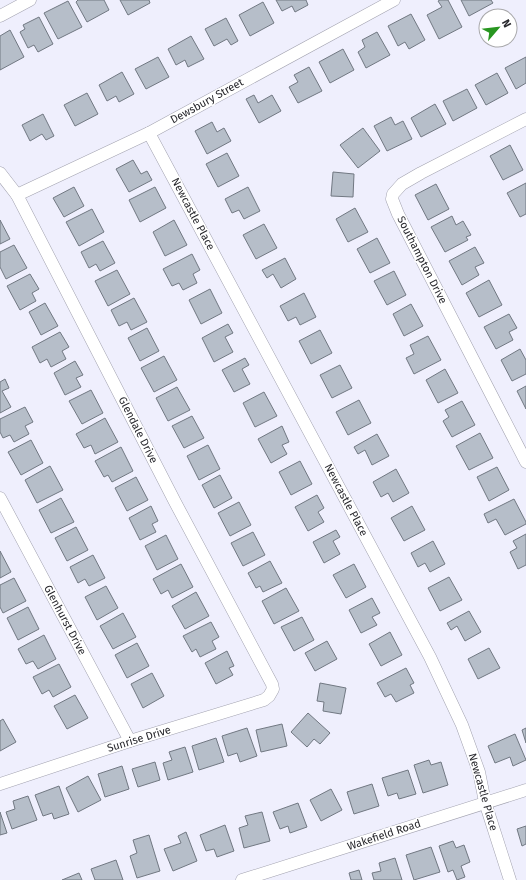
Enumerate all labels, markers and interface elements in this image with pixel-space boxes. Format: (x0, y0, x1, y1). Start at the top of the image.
north arrow (478, 8, 518, 48)
text: N (499, 17, 514, 30)
street label: Dewsbury Street (168, 76, 246, 126)
street label: Newcastle Place (168, 176, 218, 252)
street label: Southampton Drive (394, 214, 450, 306)
street label: Glendale Drive (116, 395, 160, 465)
street label: Newcastle Place (321, 462, 371, 538)
street label: Glenhurst Drive (41, 583, 89, 657)
street label: Sunrise Drive (106, 723, 172, 755)
street label: Newcastle Place (466, 752, 500, 832)
street label: Wakefield Road (346, 817, 422, 853)

